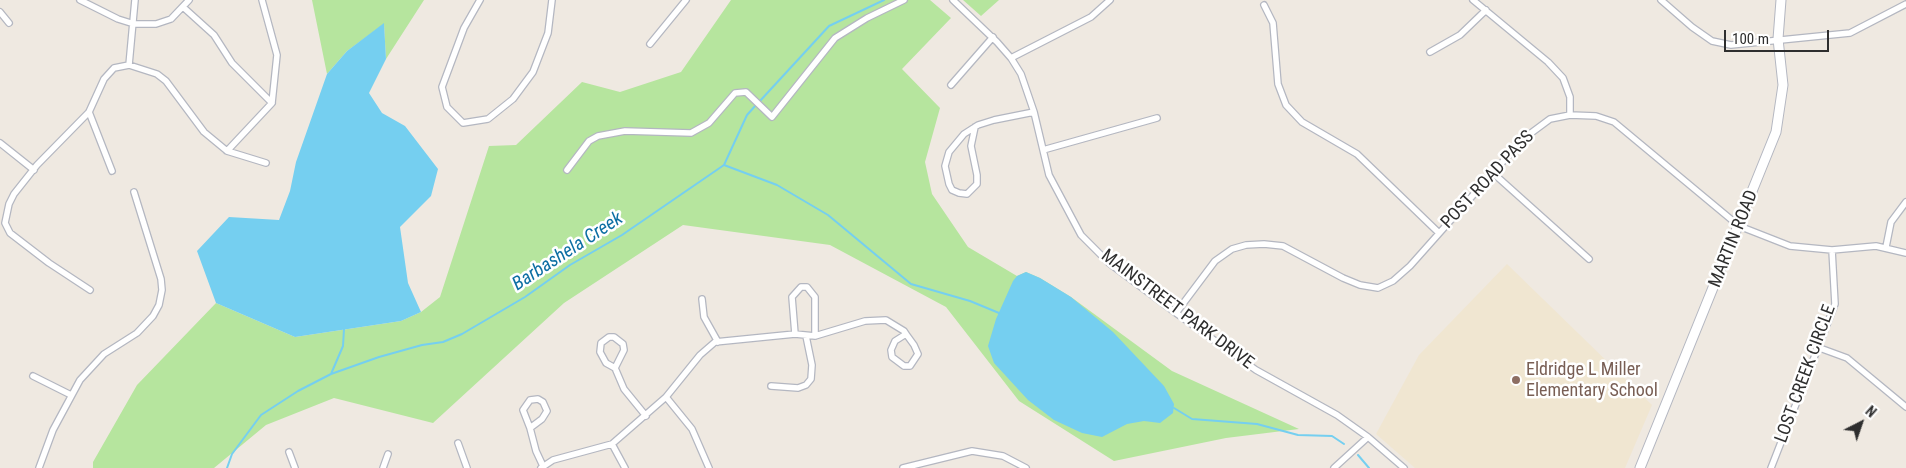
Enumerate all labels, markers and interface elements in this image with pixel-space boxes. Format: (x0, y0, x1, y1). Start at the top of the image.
scale bar (1726, 20, 1831, 52)
text: 100 m (1732, 30, 1769, 48)
street label: POST ROAD PASS (1437, 126, 1539, 234)
street label: MARTIN ROAD (1705, 187, 1763, 291)
water label: Barbashela Creek (508, 208, 628, 296)
street label: MAINSTREET PARK DRIVE (1096, 246, 1258, 374)
street label: LOST CREEK CIRCLE (1771, 302, 1841, 446)
place label: Eldridge L Miller Elementary School (1526, 359, 1658, 402)
marker: Eldridge L Miller Elementary School (1510, 374, 1522, 386)
north arrow (1836, 398, 1886, 448)
text: N (1862, 403, 1879, 421)

